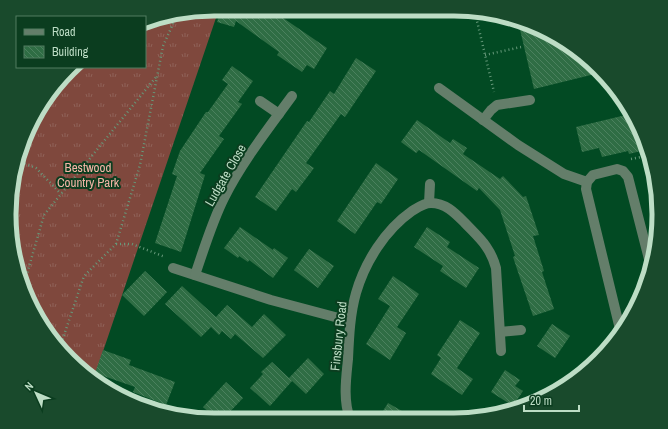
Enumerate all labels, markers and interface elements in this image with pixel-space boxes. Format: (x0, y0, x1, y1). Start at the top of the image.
legend (16, 16, 146, 68)
text: Road (52, 24, 76, 40)
text: Building (52, 44, 89, 60)
street label: Ludgate Close (201, 141, 250, 209)
park label: Bestwood Country Park (57, 159, 120, 191)
street label: Finsbury Road (326, 300, 351, 372)
north arrow (16, 373, 56, 413)
text: N (22, 379, 36, 393)
scale bar (524, 387, 579, 413)
text: 20 m (530, 393, 552, 409)

